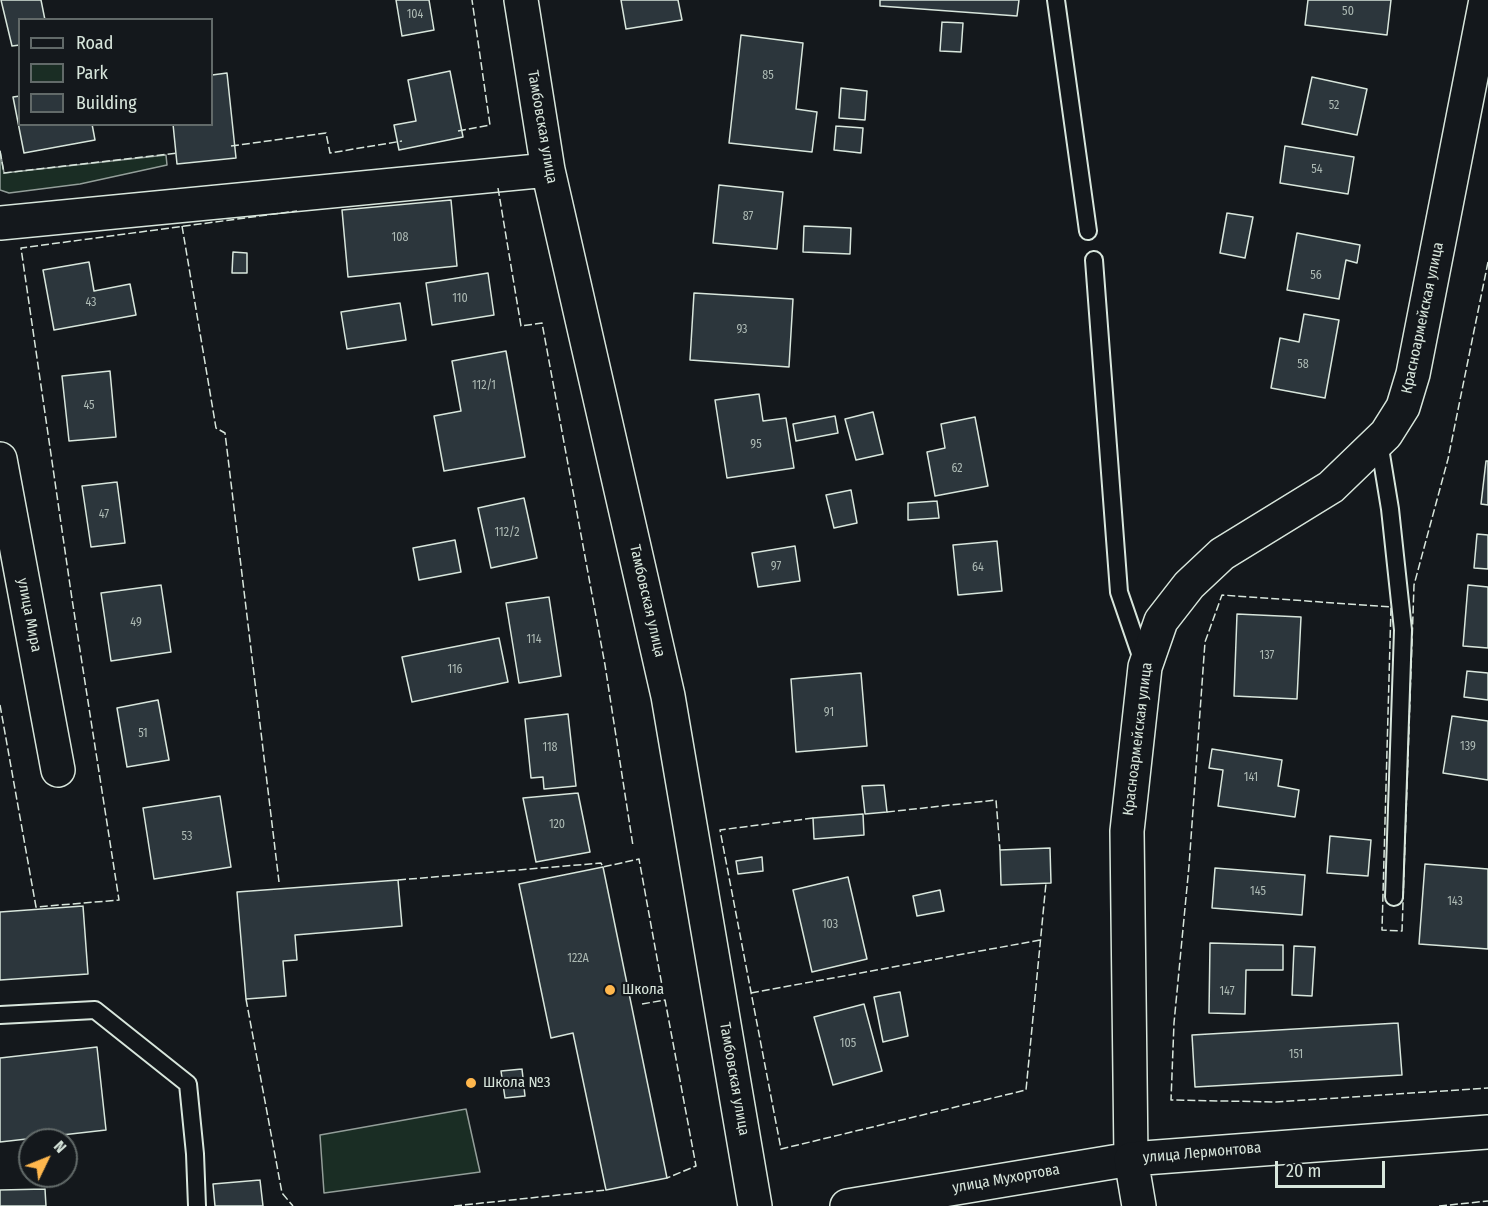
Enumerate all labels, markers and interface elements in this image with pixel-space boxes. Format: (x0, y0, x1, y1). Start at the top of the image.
house number: 50 (1342, 5, 1354, 19)
house number: 104 (407, 8, 423, 22)
legend (18, 18, 213, 126)
text: Road (76, 32, 113, 54)
text: Park (76, 62, 108, 84)
street label: Тамбовская улица (523, 69, 561, 185)
house number: 85 (762, 69, 774, 83)
text: Building (76, 92, 137, 114)
house number: 52 (1329, 99, 1339, 113)
house number: 54 (1311, 163, 1323, 177)
house number: 87 (743, 210, 753, 224)
house number: 108 (392, 231, 408, 245)
street label: Красноармейская улица (1398, 241, 1448, 395)
house number: 56 (1310, 269, 1322, 283)
house number: 110 (452, 292, 468, 306)
house number: 43 (85, 296, 97, 310)
house number: 93 (736, 323, 748, 337)
house number: 58 (1297, 358, 1309, 372)
house number: 112/1 (472, 379, 496, 393)
house number: 45 (83, 399, 95, 413)
house number: 95 (750, 438, 762, 452)
house number: 62 (951, 462, 963, 476)
house number: 47 (99, 508, 109, 522)
house number: 112/2 (495, 526, 519, 540)
street label: Тамбовская улица (625, 543, 669, 659)
house number: 97 (771, 560, 781, 574)
house number: 64 (972, 561, 984, 575)
street label: улица Мира (13, 576, 45, 654)
house number: 49 (130, 616, 142, 630)
house number: 114 (527, 633, 541, 647)
house number: 137 (1260, 649, 1274, 663)
street label: Красноармейская улица (1120, 661, 1156, 817)
house number: 116 (447, 663, 463, 677)
house number: 91 (824, 706, 834, 720)
house number: 51 (138, 727, 148, 741)
house number: 139 (1460, 740, 1476, 754)
house number: 118 (542, 741, 558, 755)
house number: 141 (1244, 771, 1258, 785)
house number: 120 (549, 818, 565, 832)
house number: 53 (182, 830, 192, 844)
house number: 145 (1250, 885, 1266, 899)
house number: 143 (1447, 895, 1463, 909)
house number: 103 (822, 918, 838, 932)
house number: 122А (567, 952, 589, 966)
place label: Школа (622, 981, 664, 999)
marker: Школа (603, 983, 617, 997)
house number: 147 (1219, 985, 1235, 999)
street label: Тамбовская улица (715, 1021, 753, 1137)
house number: 105 (840, 1037, 856, 1051)
house number: 151 (1289, 1048, 1303, 1062)
place label: Школа №3 (483, 1074, 550, 1092)
marker: Школа №3 (464, 1076, 478, 1090)
north arrow (18, 1128, 78, 1188)
text: N (50, 1137, 70, 1157)
street label: улица Лермонтова (1142, 1139, 1262, 1167)
scale bar (1278, 1149, 1388, 1187)
text: 20 m (1286, 1160, 1321, 1182)
street label: улица Мухортова (951, 1161, 1061, 1197)

